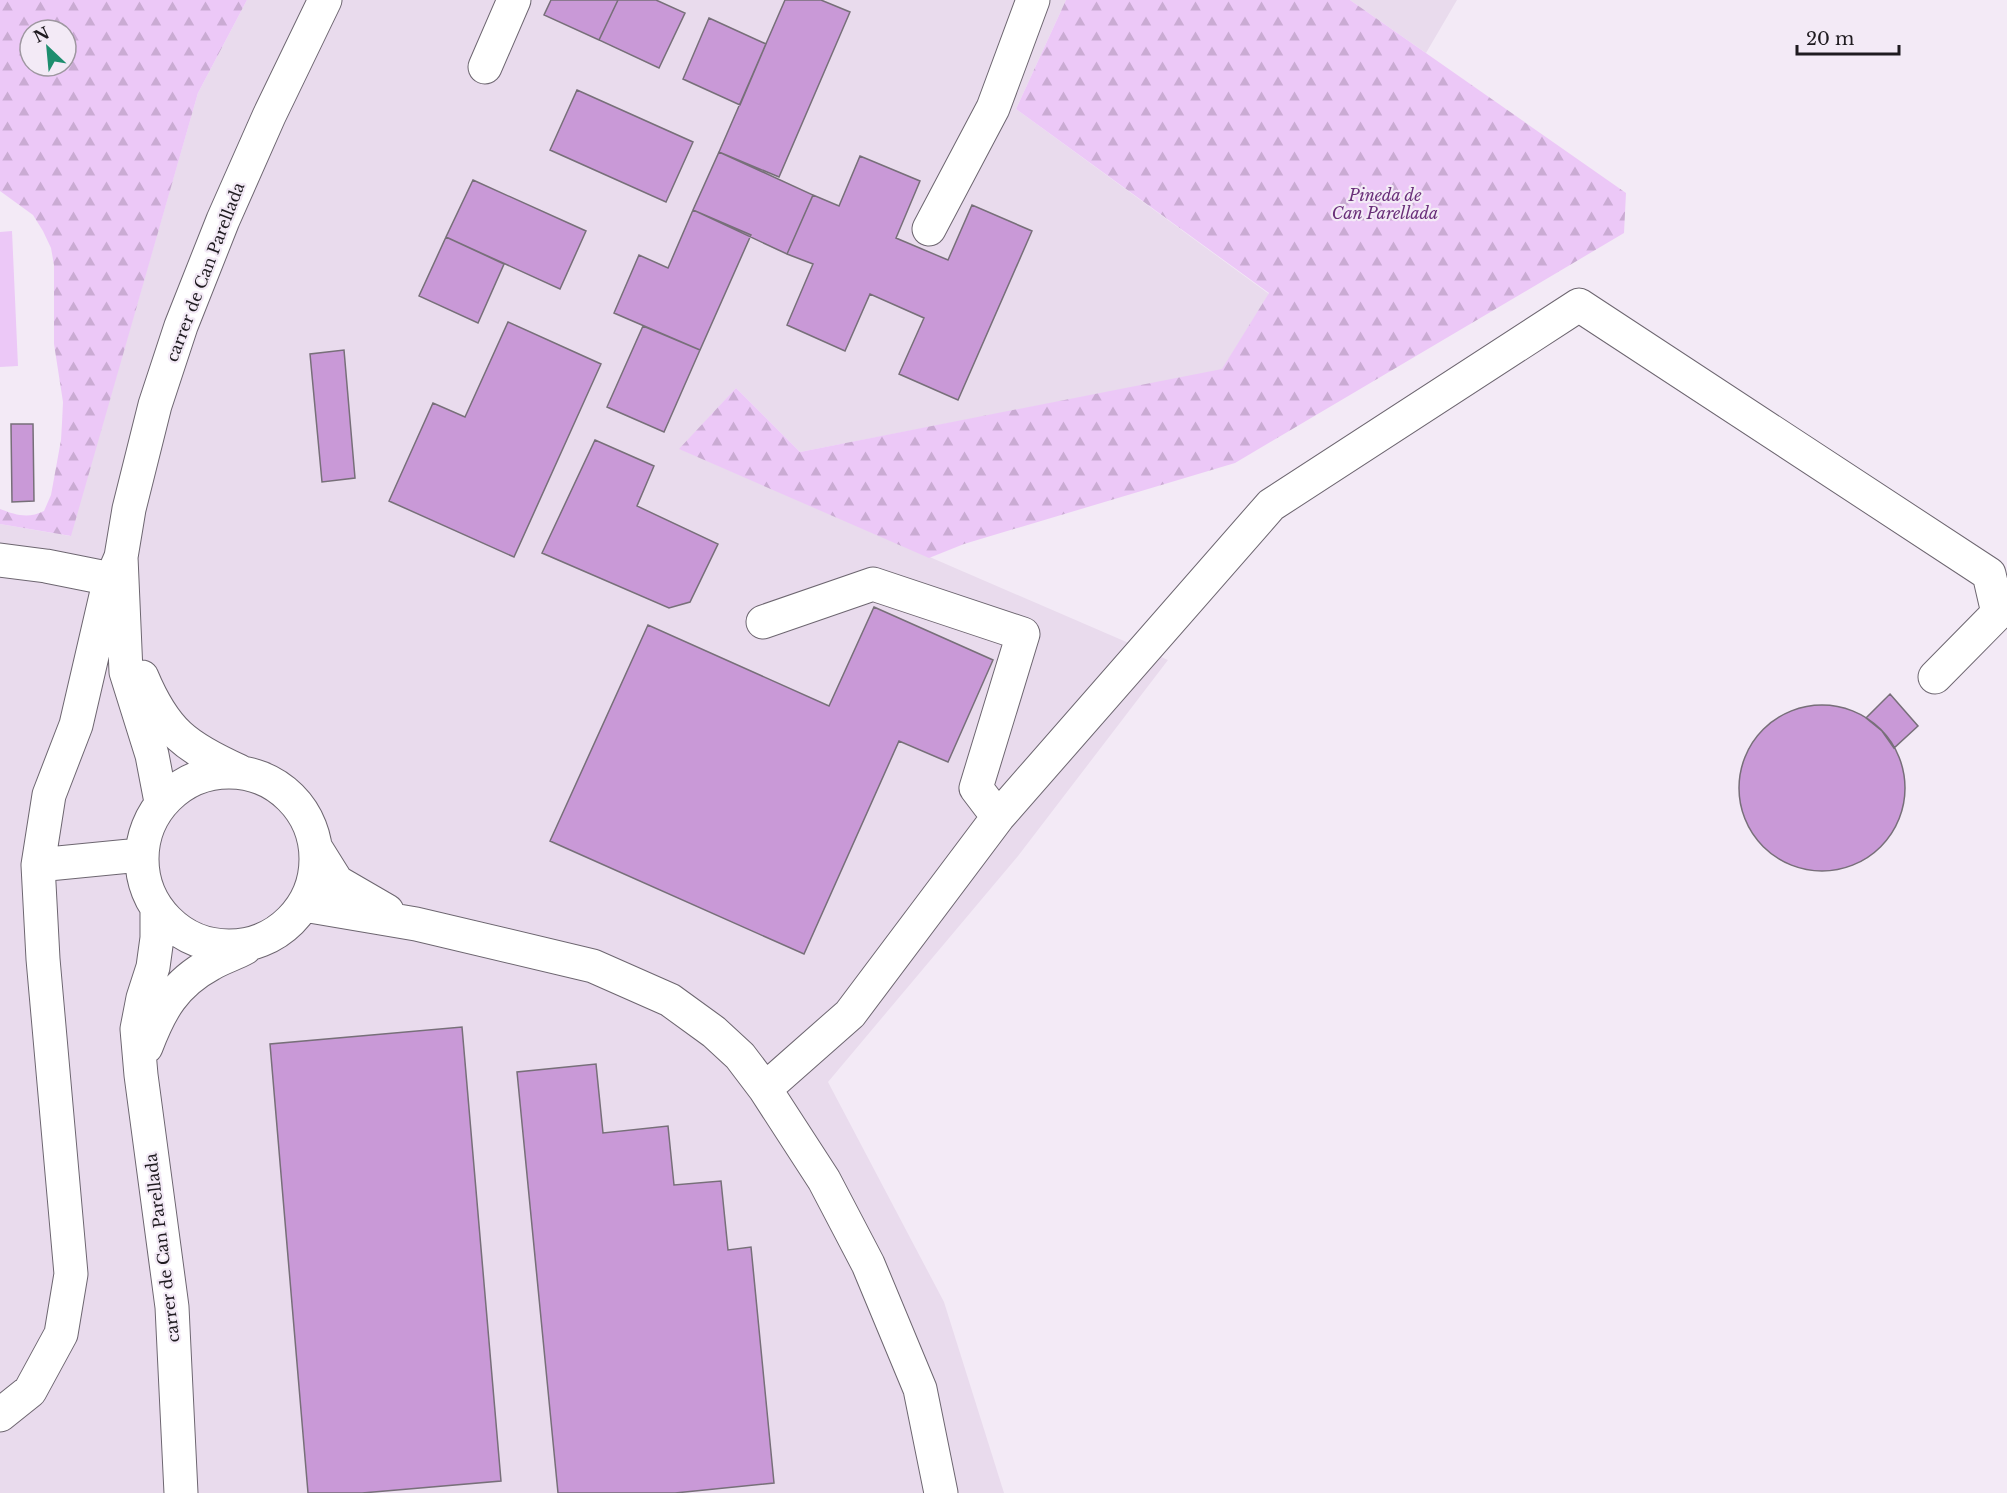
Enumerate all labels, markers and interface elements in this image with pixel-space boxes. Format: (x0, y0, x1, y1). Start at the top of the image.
north arrow (18, 18, 78, 78)
scale bar (1797, 18, 1899, 56)
text: N (30, 22, 53, 47)
text: 20 m (1806, 28, 1854, 50)
street label: carrer de Can Parellada (162, 179, 249, 365)
park label: Pineda de Can Parellada (1332, 185, 1438, 223)
street label: carrer de Can Parellada (140, 1152, 184, 1344)

